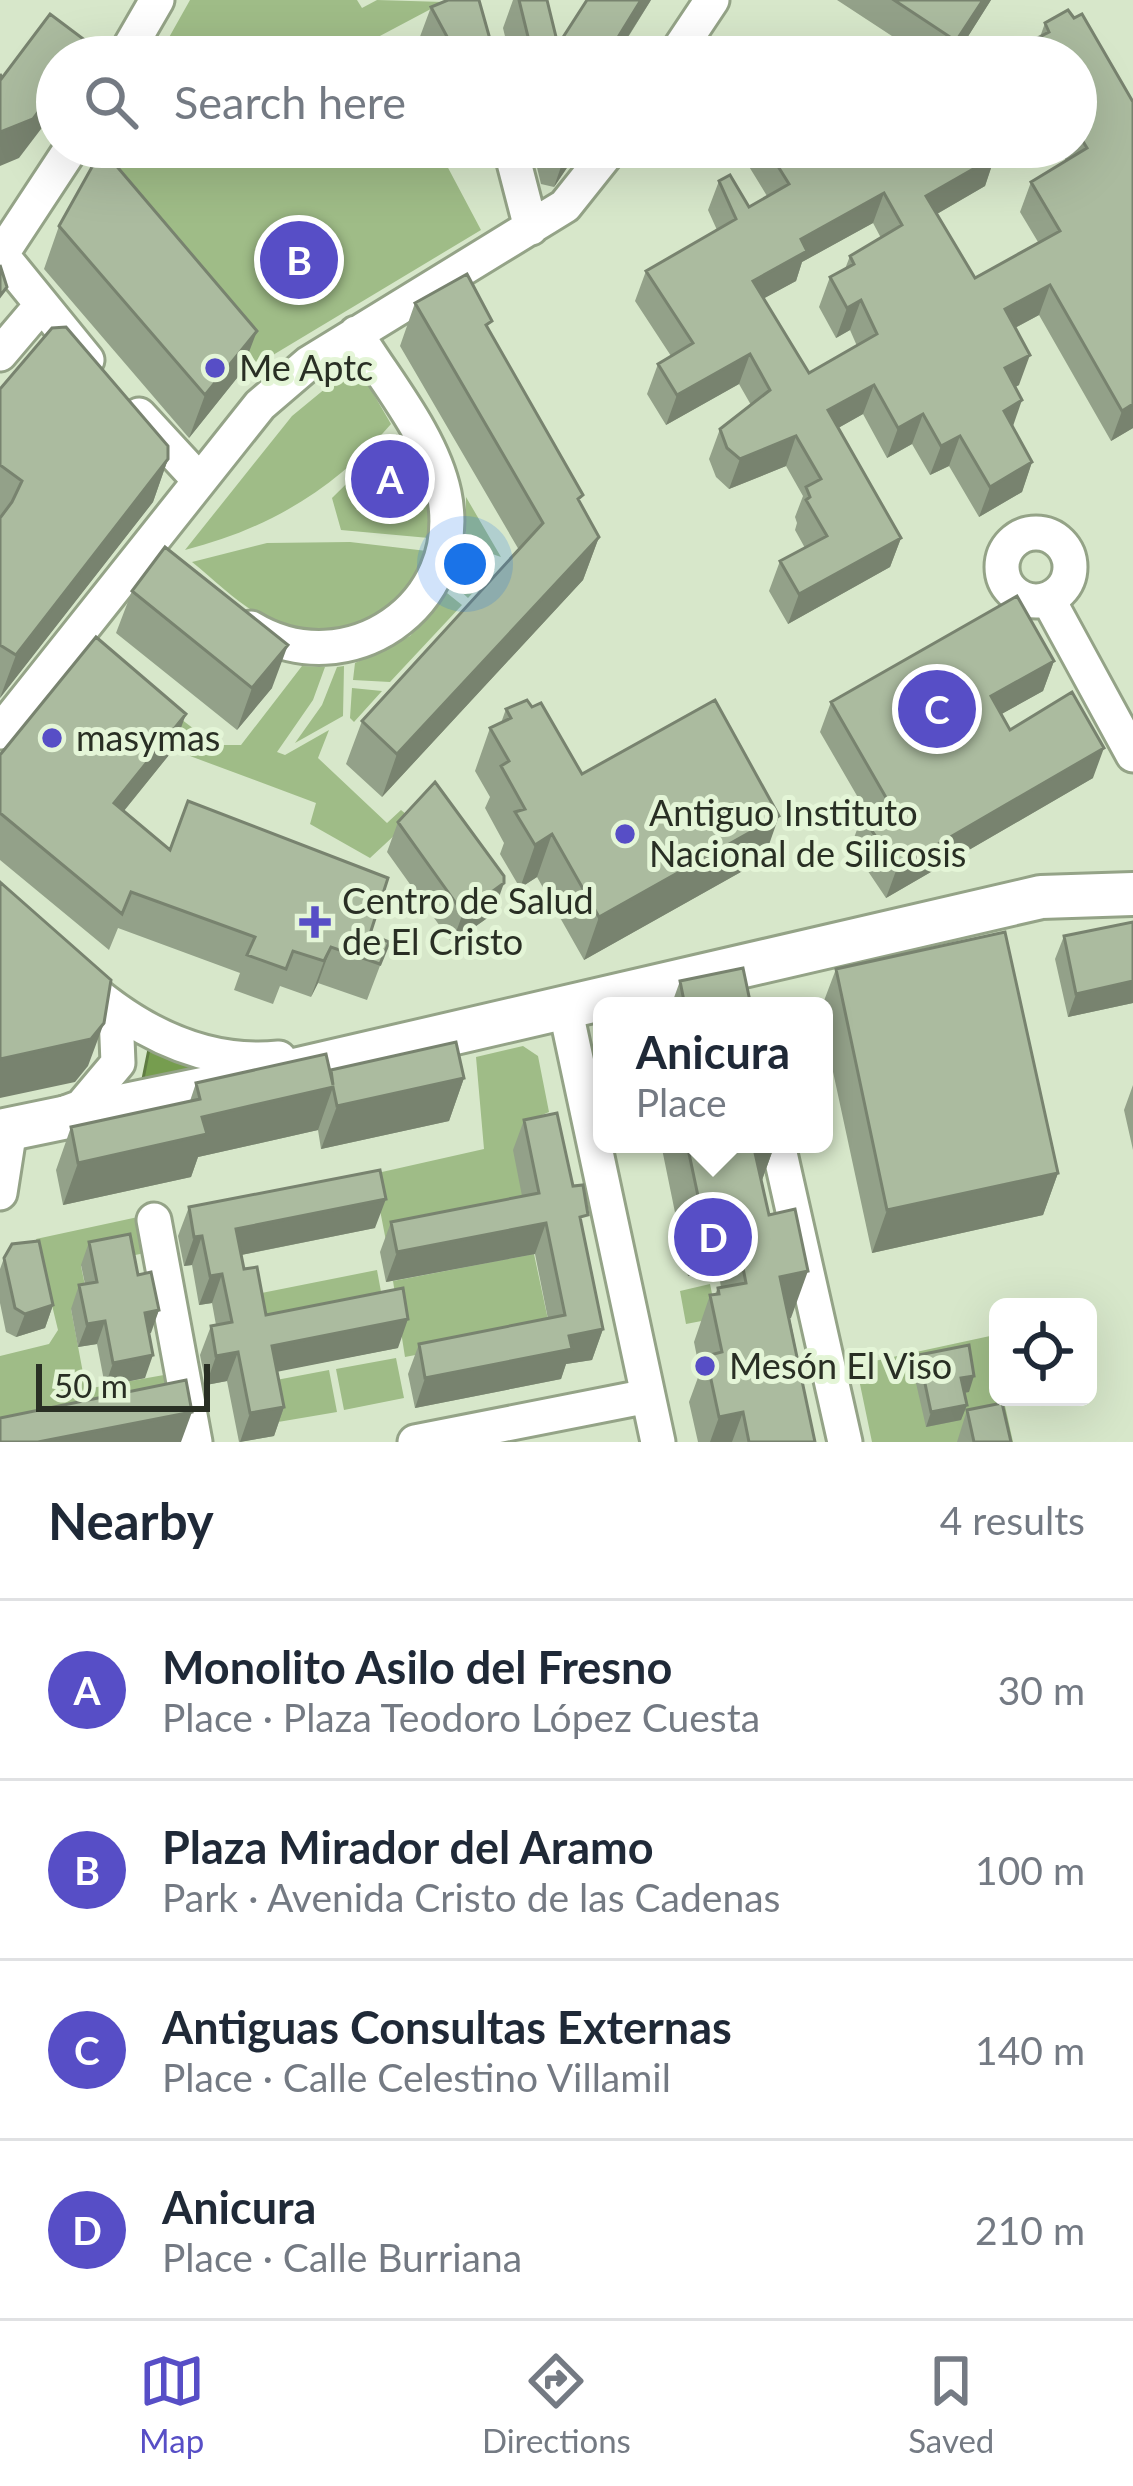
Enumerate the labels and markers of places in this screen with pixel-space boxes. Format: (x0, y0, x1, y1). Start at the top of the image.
pin: B (260, 215, 338, 305)
place label: Me Aptc (239, 345, 373, 389)
marker: Me Aptc (202, 355, 228, 381)
pin: A (351, 434, 429, 524)
pin: C (898, 664, 976, 754)
place label: masymas (76, 715, 220, 759)
marker: masymas (39, 725, 65, 751)
place label: Antiguo Instituto Nacional de Silicosis (649, 790, 966, 875)
marker: Antiguo Instituto Nacional de Silicosis (612, 821, 638, 847)
place label: Centro de Salud de El Cristo (342, 878, 594, 963)
marker: Centro de Salud de El Cristo (299, 906, 331, 938)
pin: D (674, 1192, 752, 1282)
place label: Mesón El Viso (729, 1343, 952, 1387)
marker: Mesón El Viso (692, 1353, 718, 1379)

